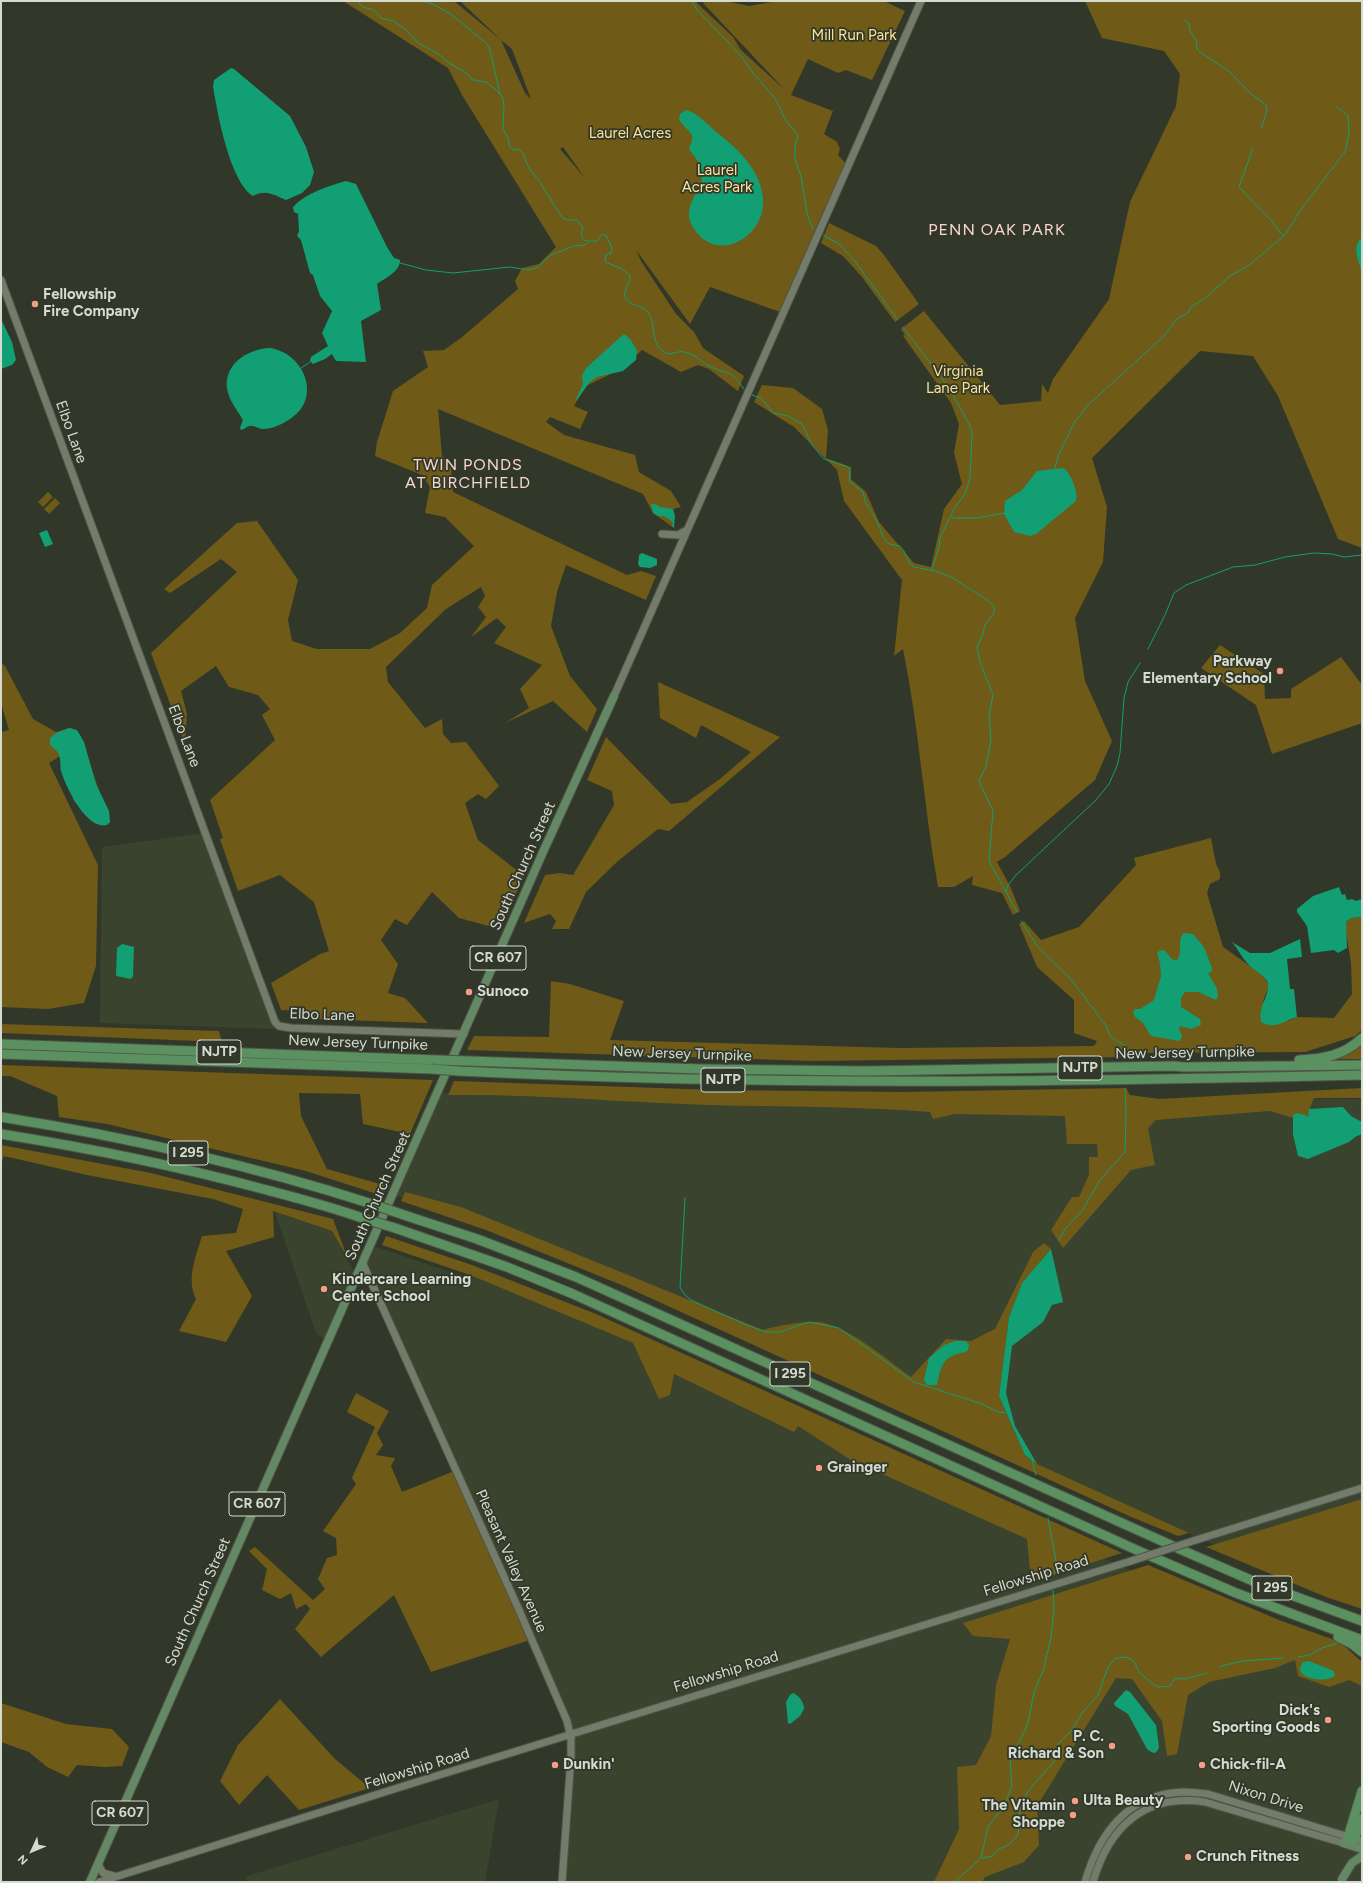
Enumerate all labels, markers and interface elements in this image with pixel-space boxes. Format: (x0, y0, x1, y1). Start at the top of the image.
park label: Mill Run Park (812, 27, 896, 45)
park label: Laurel Acres (589, 125, 671, 143)
park label: Laurel Acres Park (682, 162, 752, 197)
district label: PENN OAK PARK (928, 220, 1066, 240)
place label: Fellowship Fire Company (43, 286, 139, 321)
marker: Fellowship Fire Company (30, 299, 40, 309)
park label: Virginia Lane Park (926, 363, 990, 398)
street label: Elbo Lane (51, 398, 91, 466)
district label: TWIN PONDS AT BIRCHFIELD (405, 455, 531, 493)
place label: Parkway Elementary School (1143, 653, 1272, 688)
marker: Parkway Elementary School (1275, 666, 1285, 676)
street label: Elbo Lane (164, 702, 204, 770)
street label: South Church Street (487, 799, 559, 933)
road number: CR 607 (470, 946, 526, 970)
place label: Sunoco (477, 983, 529, 1001)
marker: Sunoco (464, 987, 474, 997)
street label: Elbo Lane (289, 1005, 355, 1025)
street label: New Jersey Turnpike (288, 1032, 428, 1054)
road number: NJTP (197, 1040, 241, 1064)
street label: New Jersey Turnpike (612, 1043, 752, 1065)
street label: New Jersey Turnpike (1115, 1043, 1255, 1063)
road number: NJTP (1058, 1056, 1102, 1080)
road number: NJTP (701, 1068, 745, 1092)
street label: South Church Street (342, 1129, 414, 1263)
road number: I 295 (168, 1141, 208, 1165)
place label: Kindercare Learning Center School (332, 1271, 471, 1306)
marker: Kindercare Learning Center School (319, 1284, 329, 1294)
road number: I 295 (770, 1362, 810, 1386)
place label: Grainger (827, 1459, 887, 1477)
marker: Grainger (814, 1463, 824, 1473)
street label: Pleasant Valley Avenue (471, 1487, 551, 1635)
road number: CR 607 (229, 1492, 285, 1516)
street label: South Church Street (162, 1535, 234, 1669)
street label: Fellowship Road (981, 1551, 1091, 1601)
road number: I 295 (1252, 1576, 1292, 1600)
street label: Fellowship Road (671, 1647, 781, 1697)
place label: Dick's Sporting Goods (1212, 1702, 1320, 1737)
marker: Dick's Sporting Goods (1323, 1715, 1333, 1725)
place label: P. C. Richard & Son (1008, 1728, 1104, 1763)
marker: P. C. Richard & Son (1107, 1741, 1117, 1751)
street label: Fellowship Road (362, 1744, 472, 1794)
place label: Dunkin' (563, 1756, 615, 1774)
place label: Chick-fil-A (1210, 1756, 1286, 1774)
marker: Dunkin' (550, 1760, 560, 1770)
marker: Chick-fil-A (1197, 1760, 1207, 1770)
street label: Nixon Drive (1226, 1777, 1306, 1817)
place label: Ulta Beauty (1083, 1792, 1163, 1810)
marker: Ulta Beauty (1070, 1796, 1080, 1806)
place label: The Vitamin Shoppe (982, 1797, 1065, 1832)
road number: CR 607 (92, 1801, 148, 1825)
marker: The Vitamin Shoppe (1068, 1810, 1078, 1820)
north arrow (12, 1831, 52, 1871)
place label: Crunch Fitness (1196, 1848, 1299, 1866)
text: N (15, 1852, 31, 1867)
marker: Crunch Fitness (1183, 1852, 1193, 1862)

